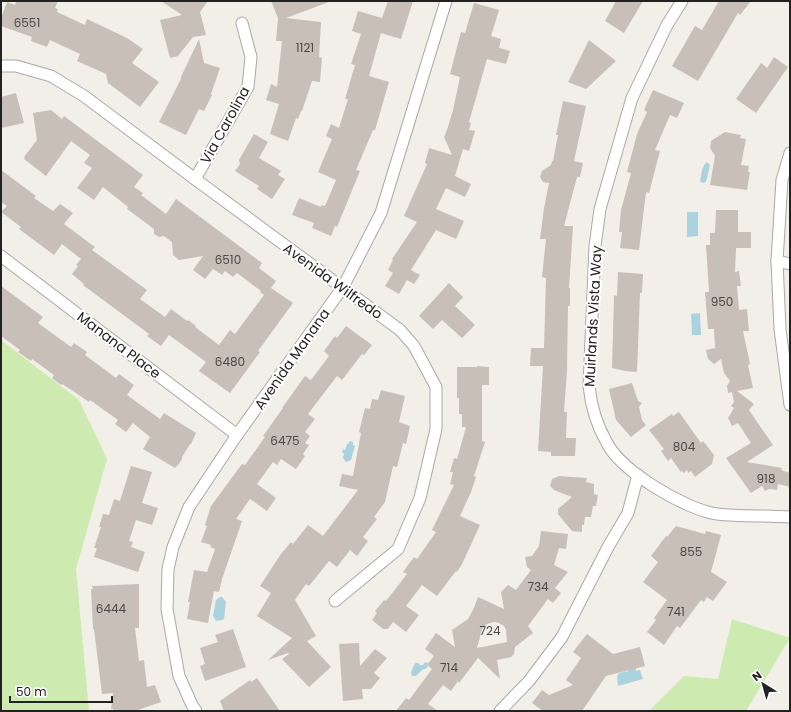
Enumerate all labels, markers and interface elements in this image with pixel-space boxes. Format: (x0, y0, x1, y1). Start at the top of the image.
house number: 6551 (14, 14, 40, 31)
house number: 1121 (296, 39, 314, 56)
street label: Via Carolina (195, 83, 255, 167)
street label: Avenida Wilfredo (279, 238, 387, 324)
street label: Muirlands Vista Way (579, 245, 607, 387)
house number: 6510 (215, 251, 241, 268)
house number: 950 (711, 293, 733, 310)
street label: Avenida Manana (250, 304, 334, 414)
street label: Manana Place (73, 307, 165, 383)
house number: 6480 (215, 353, 245, 370)
house number: 6475 (270, 432, 300, 449)
house number: 804 (673, 438, 696, 455)
house number: 918 (757, 470, 775, 487)
house number: 855 (680, 543, 702, 560)
house number: 734 (527, 578, 549, 595)
house number: 6444 (96, 600, 127, 617)
house number: 741 (667, 603, 685, 620)
house number: 724 (479, 622, 501, 639)
house number: 714 (440, 659, 458, 676)
north arrow (743, 664, 783, 704)
text: N (749, 667, 765, 685)
scale bar (10, 678, 112, 704)
text: 50 m (16, 683, 47, 700)

